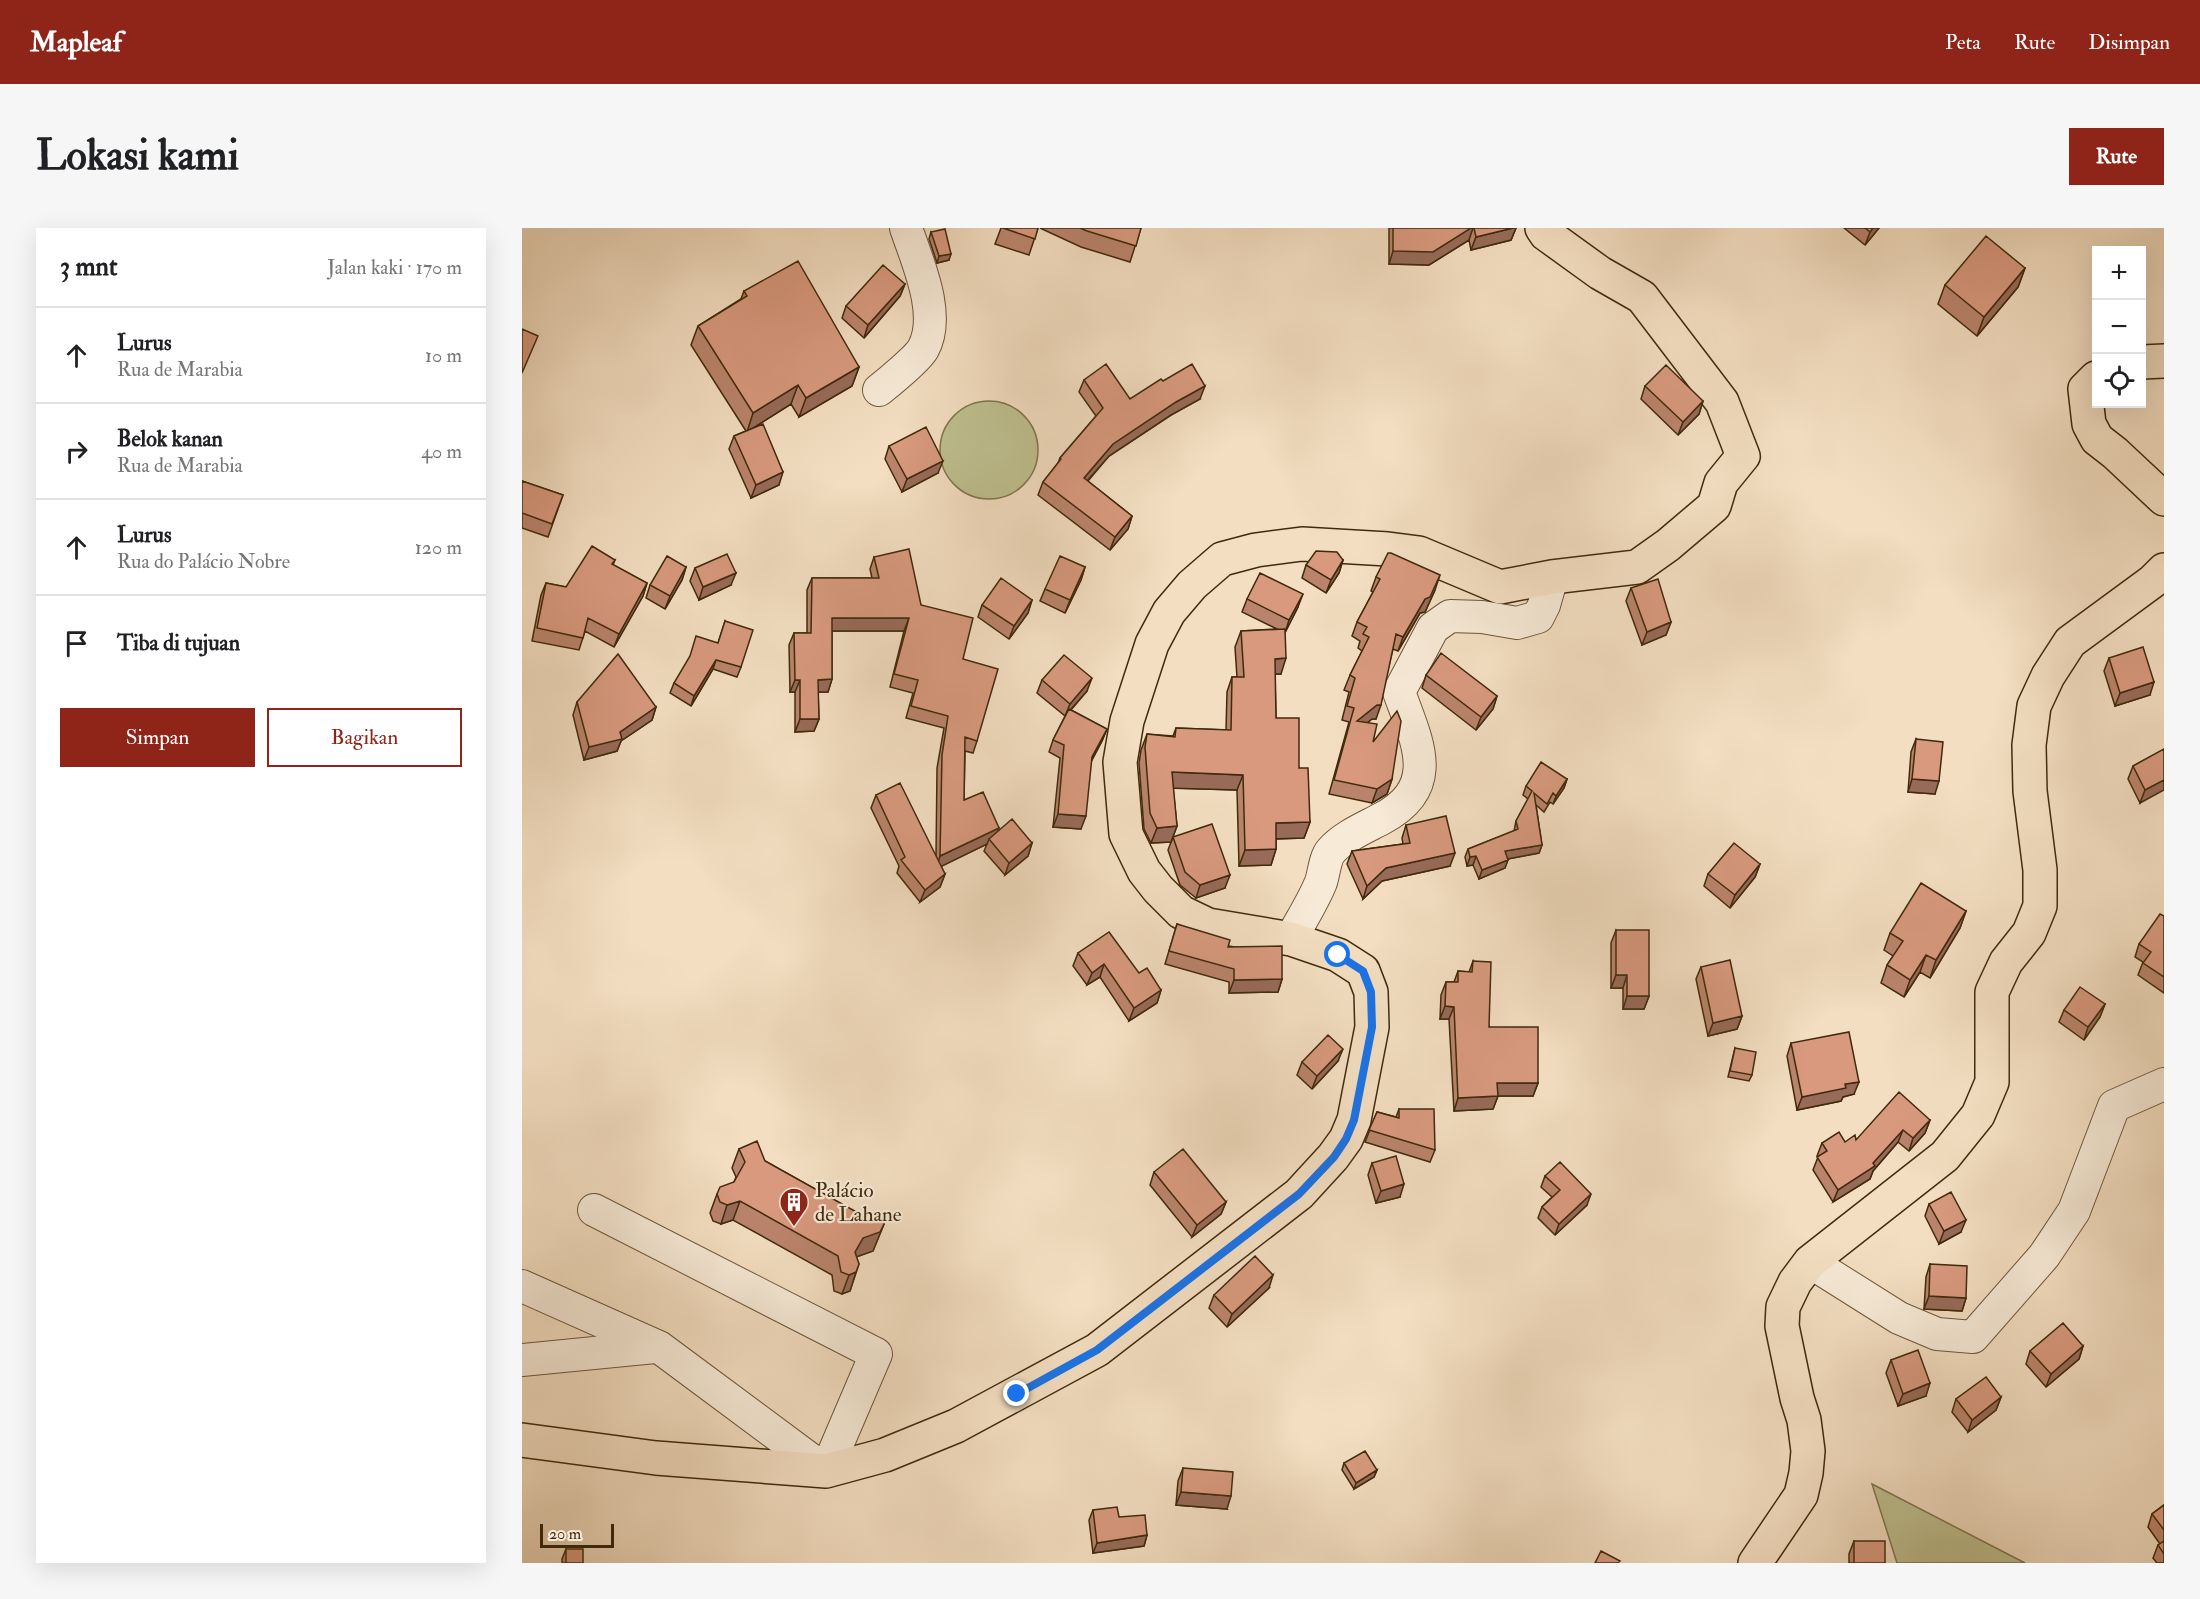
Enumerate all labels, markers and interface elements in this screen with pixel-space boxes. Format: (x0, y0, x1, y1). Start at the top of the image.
text: Mapleaf (30, 25, 122, 60)
text: Peta (1945, 29, 1981, 56)
text: Rute (2014, 29, 2055, 56)
text: Disimpan (2088, 29, 2170, 56)
button: Rute (2069, 128, 2164, 185)
text: Lokasi kami (36, 130, 239, 182)
map controls (2092, 246, 2146, 408)
button: + (2092, 246, 2146, 300)
text: 3 mnt (60, 251, 117, 283)
text: Jalan kaki · 170 m (327, 255, 462, 280)
button: − (2092, 300, 2146, 354)
text: Lurus (117, 329, 171, 357)
icon: ahead (60, 339, 93, 372)
text: 10 m (425, 343, 462, 368)
button: locate (2092, 354, 2146, 408)
text: Rua de Marabia (117, 357, 243, 382)
text: Belok kanan (117, 425, 223, 453)
icon: right (60, 435, 93, 468)
text: 40 m (421, 439, 462, 464)
text: Rua de Marabia (117, 453, 243, 478)
text: Lurus (117, 521, 171, 549)
icon: ahead (60, 531, 93, 564)
text: 120 m (415, 535, 462, 560)
text: Rua do Palácio Nobre (117, 549, 290, 574)
icon: arrive (60, 627, 93, 660)
text: Tiba di tujuan (117, 629, 240, 657)
button: Simpan (60, 708, 255, 767)
button: Bagikan (267, 708, 462, 767)
route start (1324, 941, 1350, 967)
place label: Palácio de Lahane (815, 1177, 902, 1228)
building icon: Palácio de Lahane (778, 1186, 810, 1228)
route end (1003, 1380, 1029, 1406)
scale bar (540, 1521, 614, 1548)
text: 20 m (549, 1524, 581, 1544)

